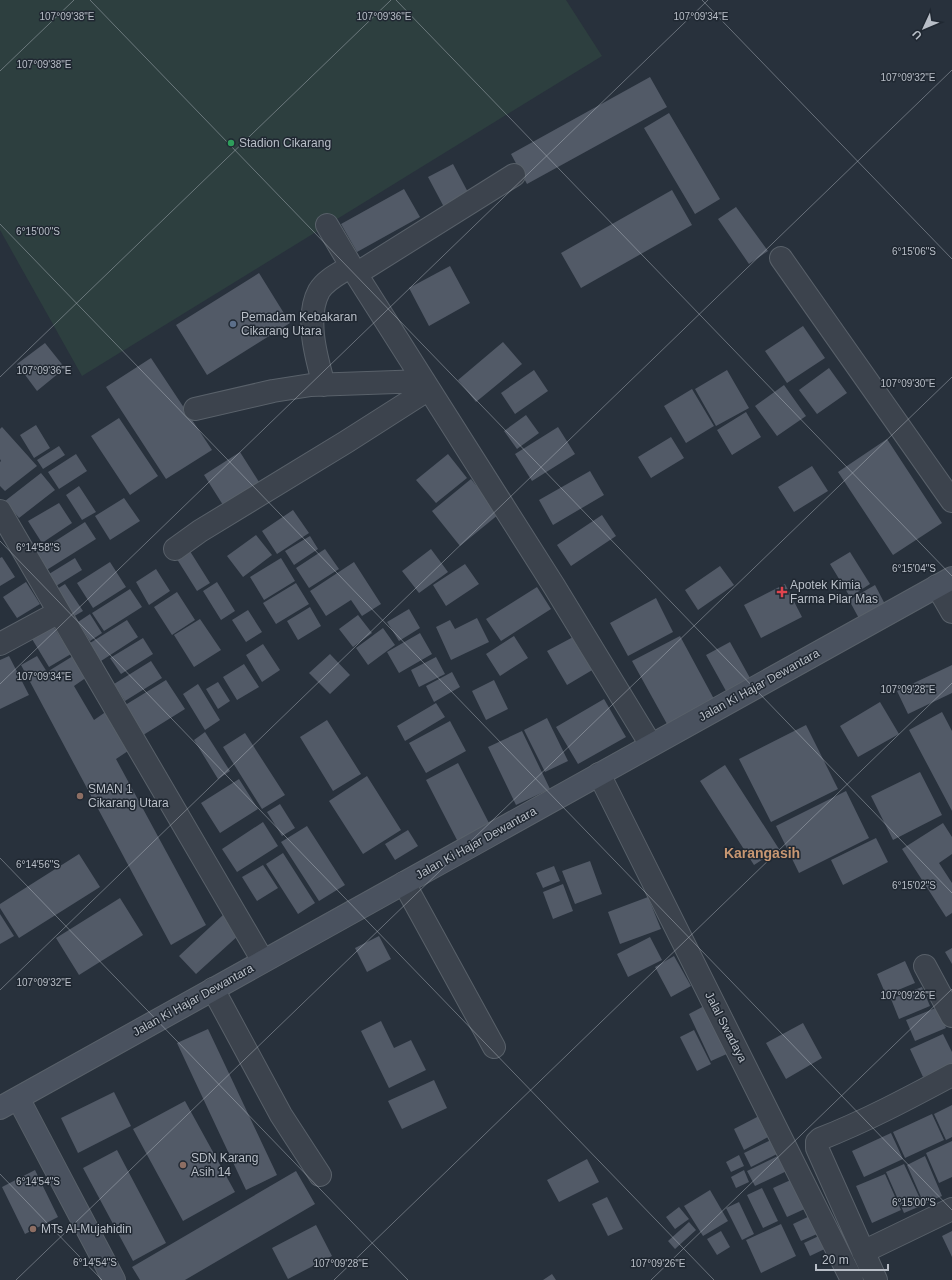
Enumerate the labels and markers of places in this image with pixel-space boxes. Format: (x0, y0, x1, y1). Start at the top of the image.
place label: Stadion Cikarang (239, 136, 331, 150)
marker: Stadion Cikarang (226, 138, 236, 148)
place label: Pemadam Kebakaran Cikarang Utara (241, 310, 357, 338)
marker: Pemadam Kebakaran Cikarang Utara (228, 319, 238, 329)
place label: Apotek Kimia Farma Pilar Mas (790, 578, 878, 606)
marker: Apotek Kimia Farma Pilar Mas (777, 587, 787, 597)
place label: SMAN 1 Cikarang Utara (88, 782, 169, 810)
marker: SMAN 1 Cikarang Utara (75, 791, 85, 801)
place label: SDN Karang Asih 14 (191, 1151, 258, 1179)
marker: SDN Karang Asih 14 (178, 1160, 188, 1170)
place label: MTs Al-Mujahidin (41, 1222, 132, 1236)
marker: MTs Al-Mujahidin (28, 1224, 38, 1234)

